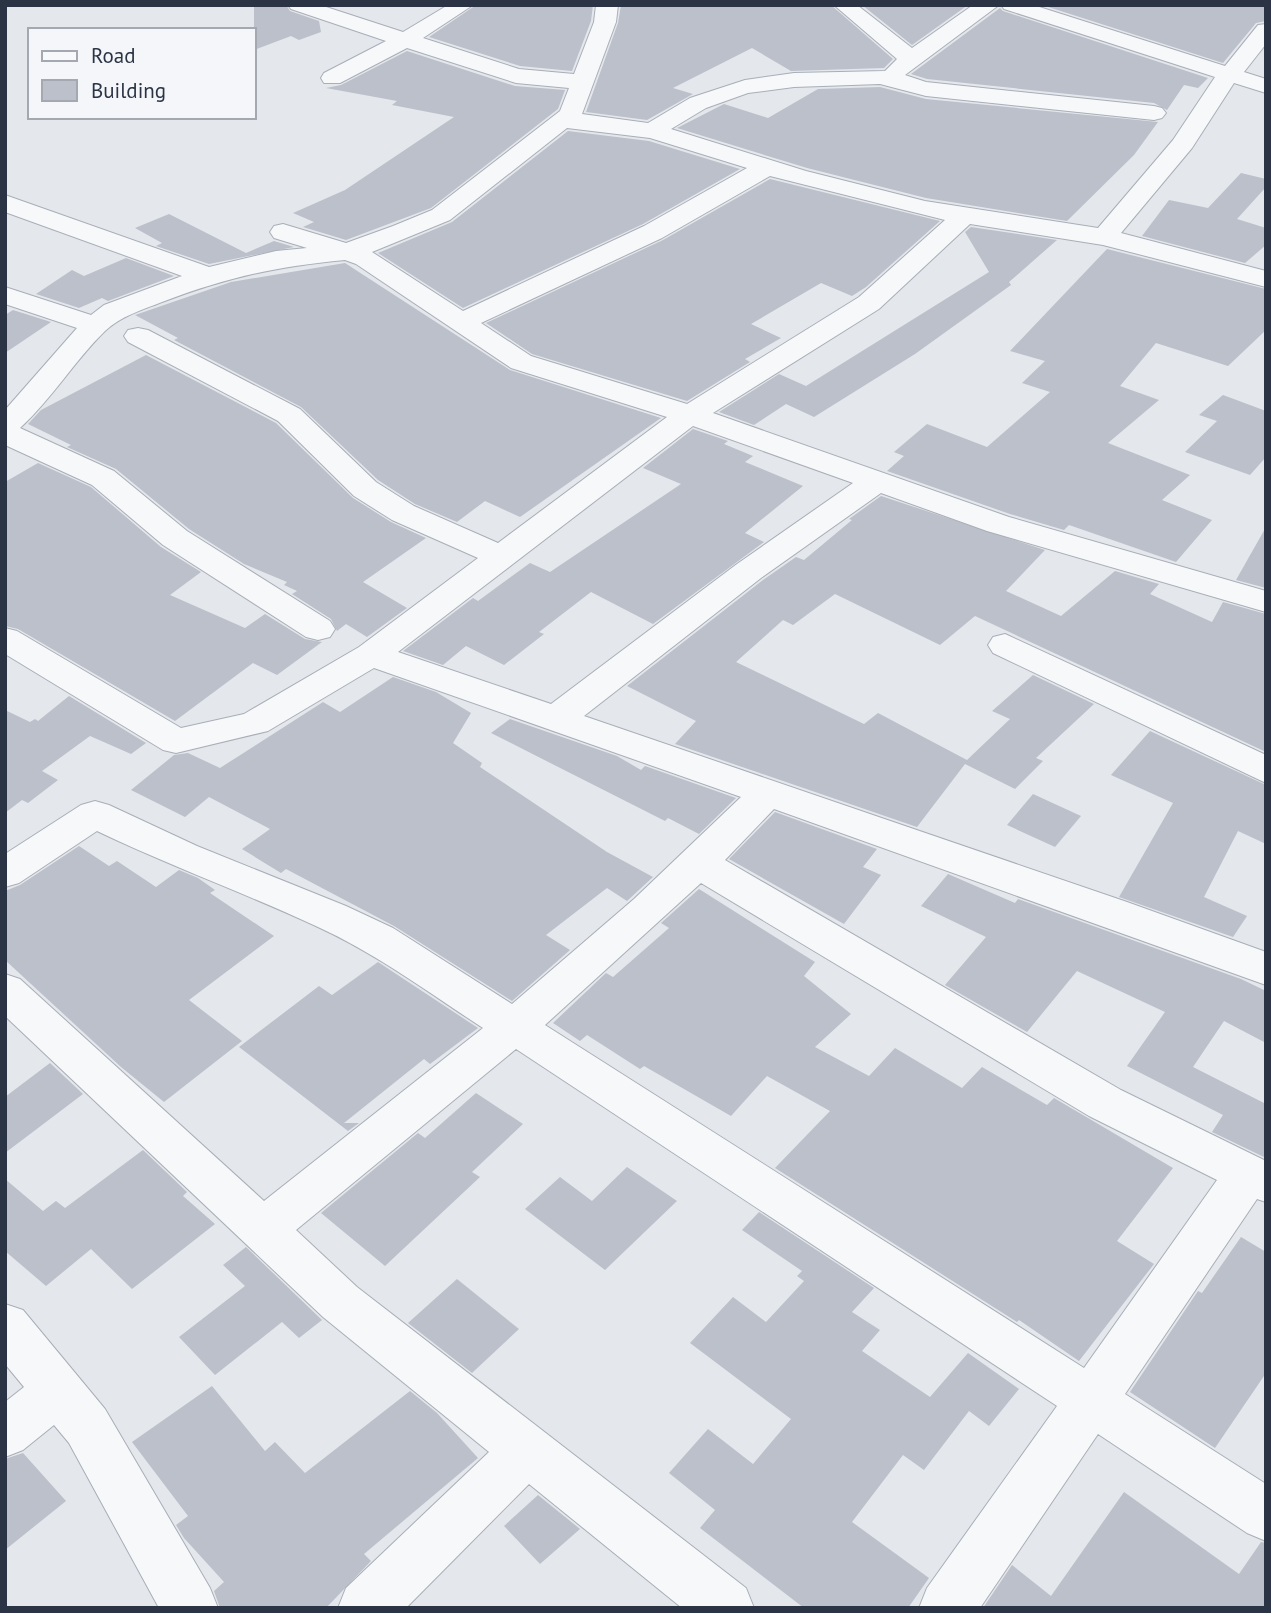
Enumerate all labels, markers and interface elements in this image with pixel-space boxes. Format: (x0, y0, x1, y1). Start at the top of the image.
legend (28, 28, 256, 119)
text: Road (91, 42, 135, 69)
text: Building (91, 77, 166, 104)

